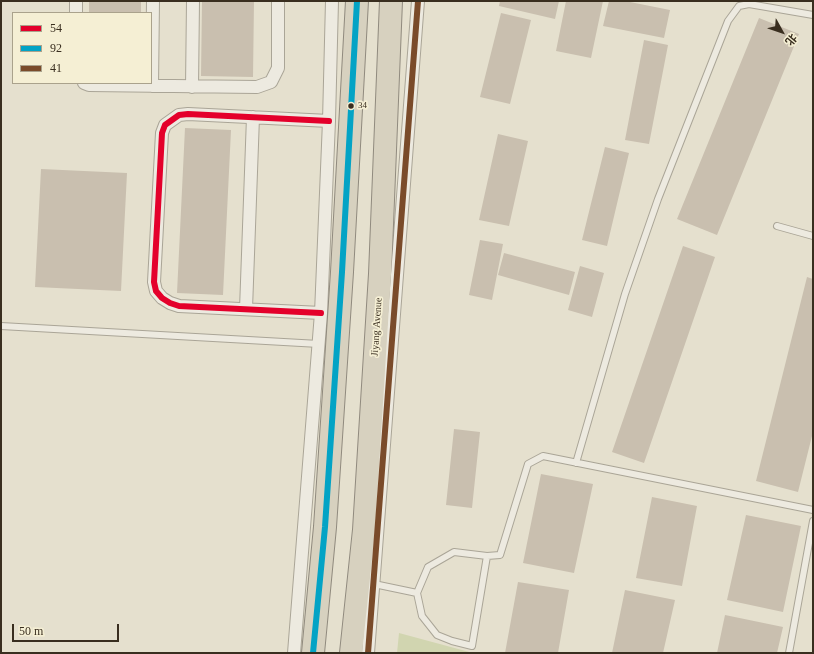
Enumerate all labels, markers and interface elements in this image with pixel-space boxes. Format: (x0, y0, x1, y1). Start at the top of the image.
legend (12, 12, 152, 84)
north arrow (762, 12, 802, 52)
text: 54 (50, 21, 62, 35)
text: 北 (783, 32, 799, 48)
text: 92 (50, 41, 62, 55)
text: 41 (50, 61, 62, 75)
marker: 34 (346, 101, 356, 111)
place label: 34 (358, 101, 367, 111)
street label: Jiyang Avenue (369, 297, 385, 357)
scale bar (14, 616, 121, 642)
text: 50 m (19, 624, 43, 638)

